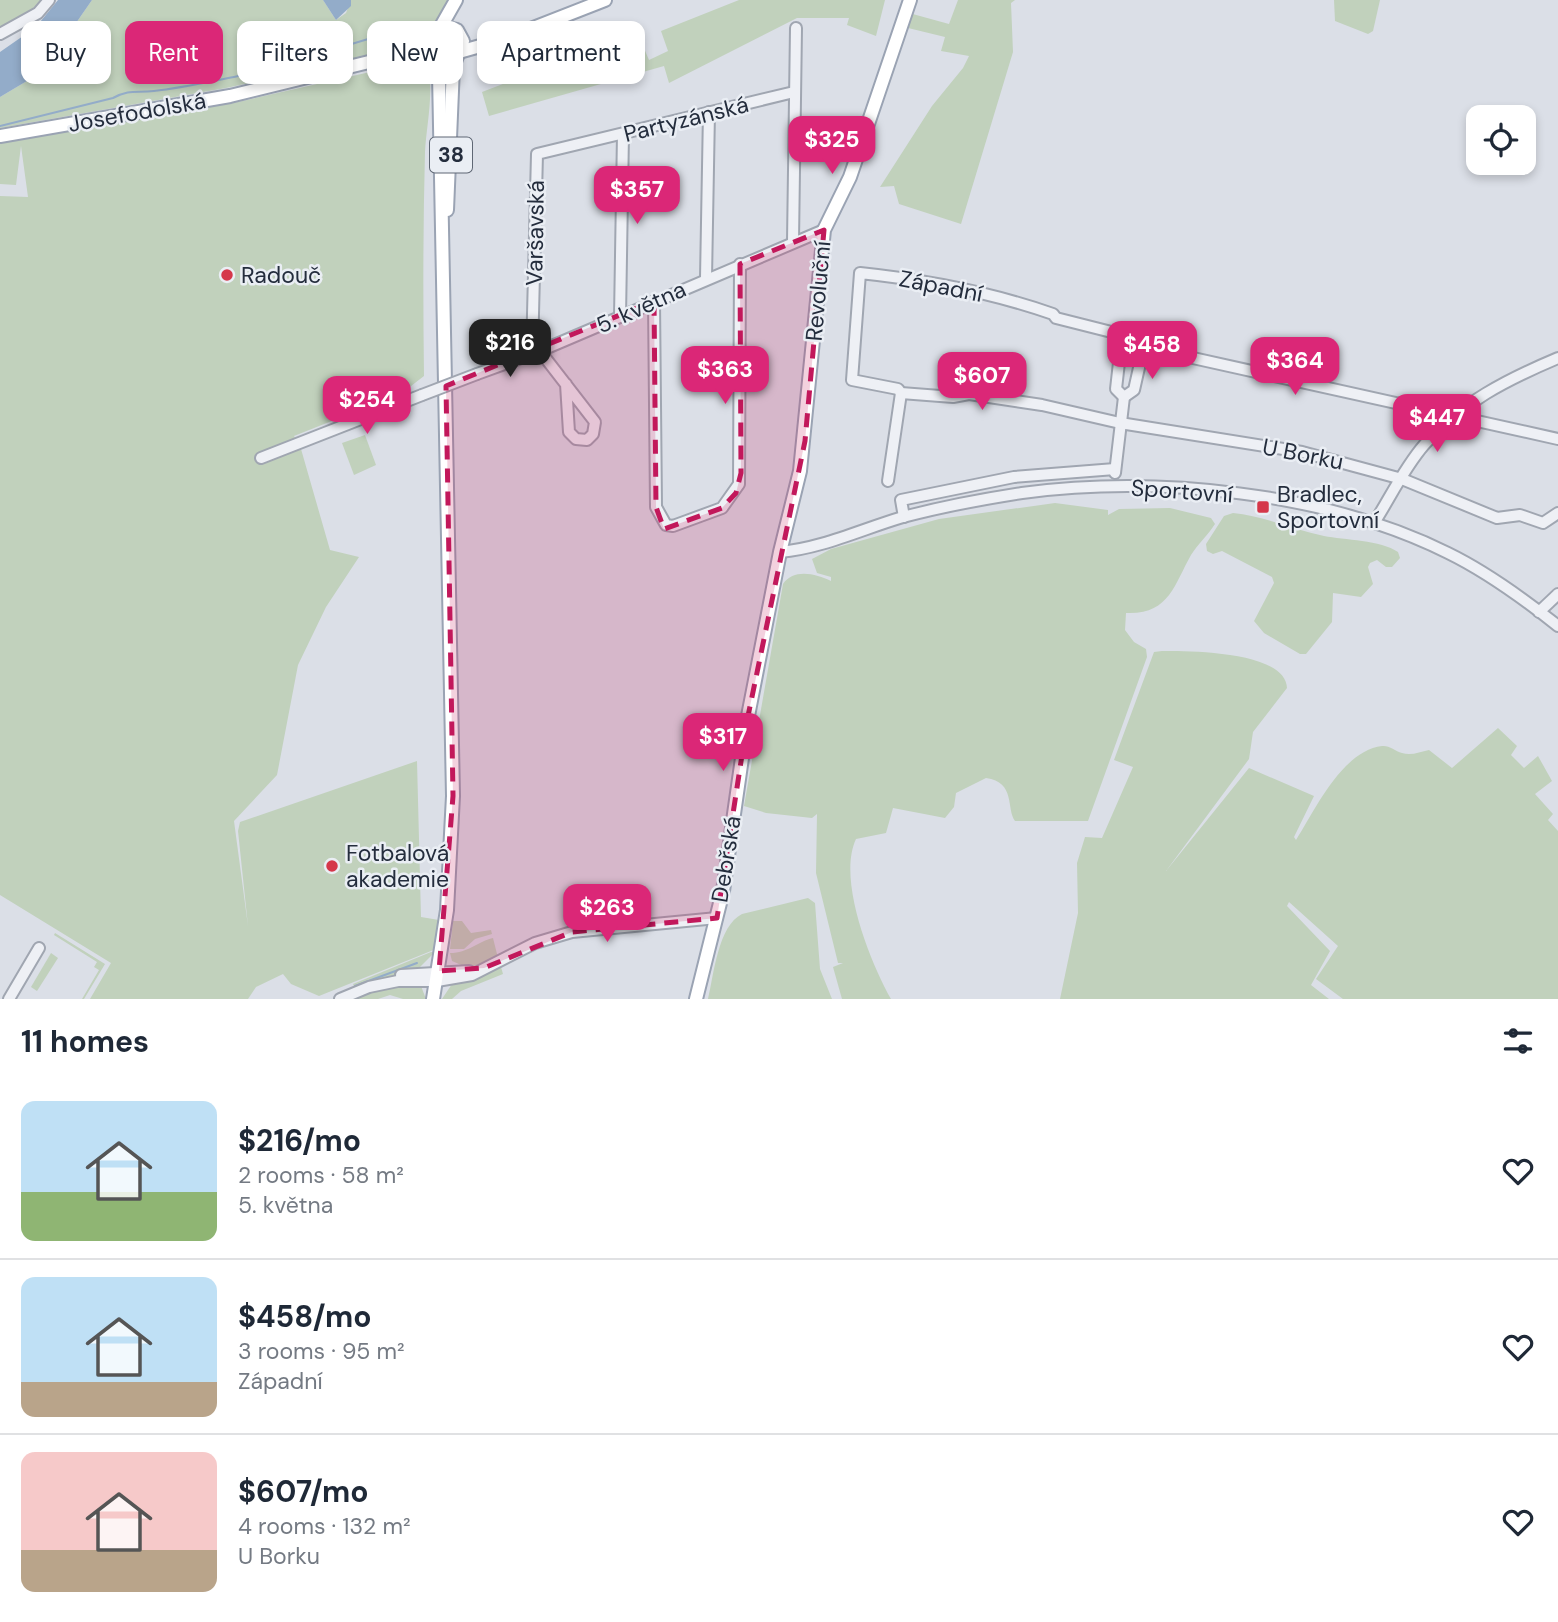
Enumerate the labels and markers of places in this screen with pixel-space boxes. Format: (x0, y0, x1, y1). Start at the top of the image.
pin: $325 (791, 116, 873, 176)
pin: $357 (596, 166, 678, 226)
place label: Radouč (241, 260, 321, 290)
marker: Radouč (219, 267, 235, 283)
pin: $216 (469, 320, 551, 379)
pin: $458 (1111, 322, 1193, 381)
pin: $364 (1254, 338, 1336, 397)
pin: $363 (684, 346, 766, 406)
pin: $607 (941, 352, 1023, 412)
pin: $254 (326, 376, 408, 436)
pin: $447 (1396, 394, 1478, 454)
place label: Bradlec, Sportovní (1277, 479, 1380, 535)
marker: Bradlec, Sportovní (1255, 499, 1271, 515)
pin: $317 (682, 714, 764, 773)
place label: Fotbalová akademie (346, 838, 449, 894)
marker: Fotbalová akademie (324, 858, 340, 874)
pin: $263 (566, 884, 648, 944)

